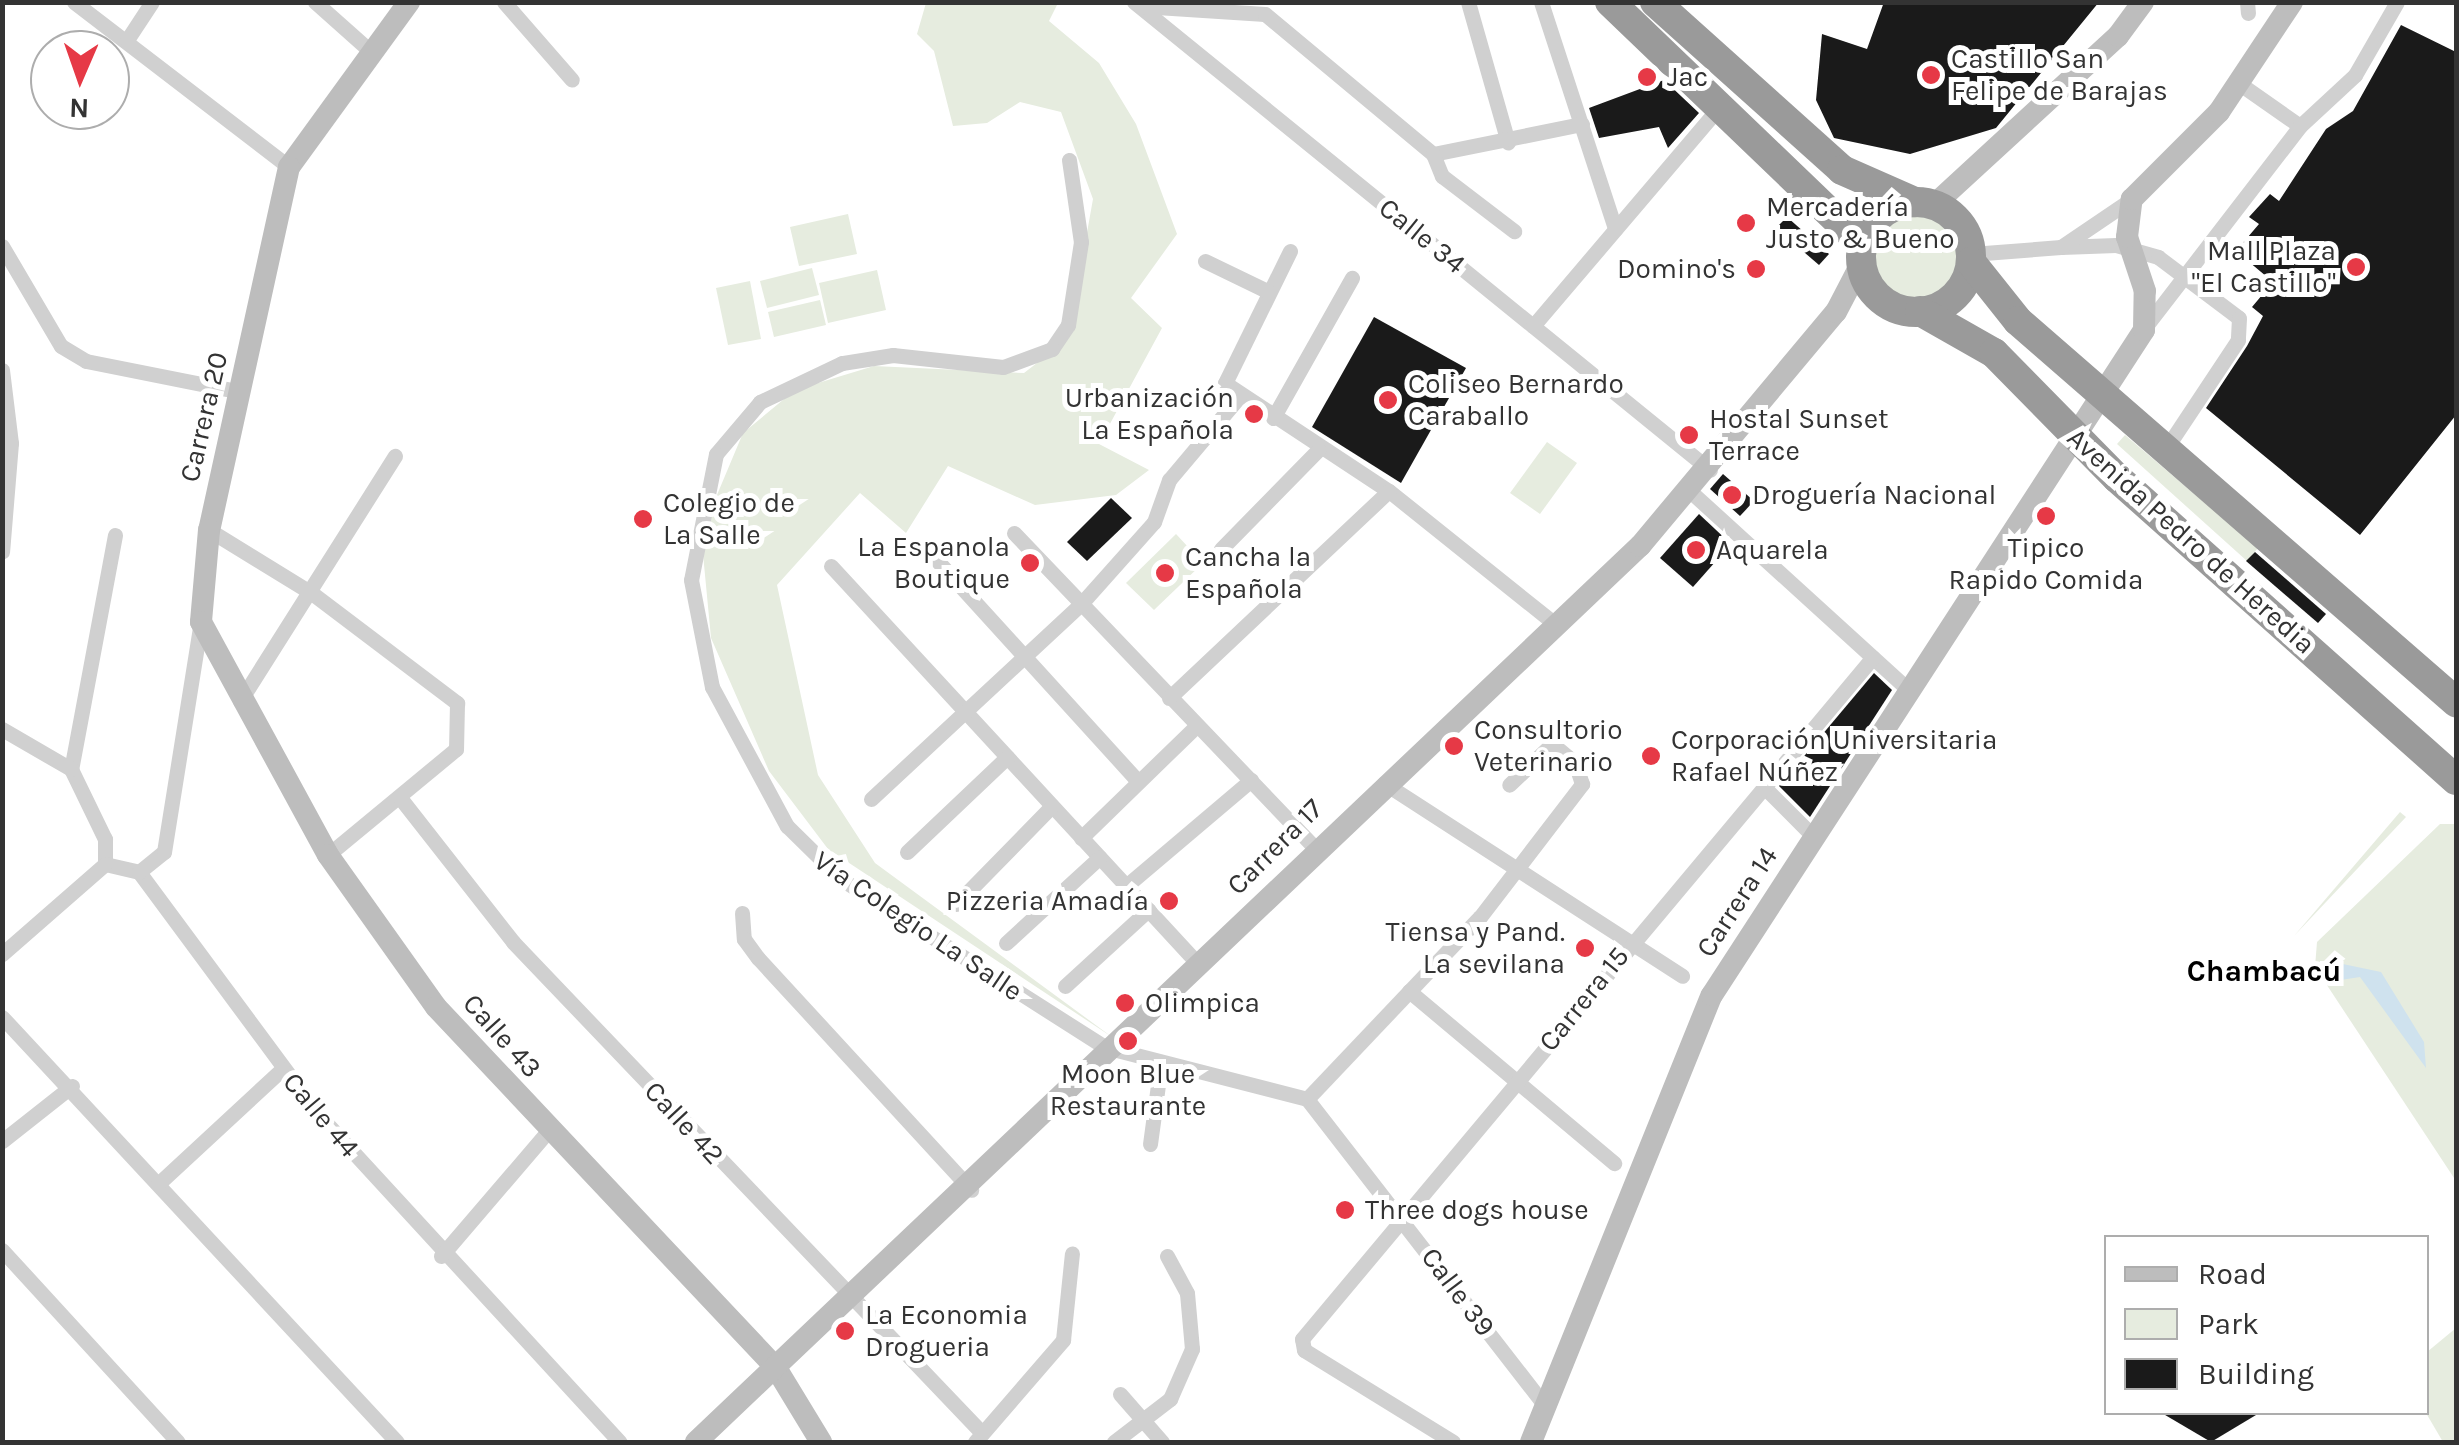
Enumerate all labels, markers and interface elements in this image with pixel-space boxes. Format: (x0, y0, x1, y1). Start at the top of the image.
north arrow (30, 30, 130, 130)
place label: Castillo San Felipe de Barajas (1951, 42, 2168, 108)
place label: Jac (1667, 60, 1708, 94)
marker: Castillo San Felipe de Barajas (1920, 64, 1942, 86)
marker: Jac (1636, 66, 1658, 88)
text: N (68, 92, 90, 125)
place label: Mercadería Justo & Bueno (1766, 190, 1955, 256)
street label: Calle 34 (1372, 191, 1472, 281)
marker: Mercadería Justo & Bueno (1735, 212, 1757, 234)
place label: Mall Plaza "El Castillo" (2192, 234, 2336, 300)
place label: Domino's (1617, 252, 1736, 286)
marker: Mall Plaza "El Castillo" (2345, 256, 2367, 278)
marker: Domino's (1745, 258, 1767, 280)
street label: Carrera 20 (173, 349, 235, 485)
place label: Coliseo Bernardo Caraballo (1408, 367, 1624, 433)
place label: Urbanización La Española (1065, 381, 1234, 447)
marker: Coliseo Bernardo Caraballo (1377, 389, 1399, 411)
place label: Hostal Sunset Terrace (1709, 402, 1889, 468)
marker: Urbanización La Española (1243, 403, 1265, 425)
street label: Avenida Pedro de Heredia (2060, 421, 2322, 661)
marker: Hostal Sunset Terrace (1678, 424, 1700, 446)
place label: Droguería Nacional (1752, 478, 1996, 512)
marker: Droguería Nacional (1721, 484, 1743, 506)
place label: Colegio de La Salle (663, 486, 795, 552)
marker: Tipico Rapido Comida (2035, 505, 2057, 527)
marker: Colegio de La Salle (632, 508, 654, 530)
place label: La Espanola Boutique (857, 530, 1010, 596)
place label: Tipico Rapido Comida (1949, 531, 2143, 597)
place label: Aquarela (1716, 533, 1829, 567)
marker: Aquarela (1685, 539, 1707, 561)
place label: Cancha la Española (1185, 540, 1311, 606)
marker: La Espanola Boutique (1019, 552, 1041, 574)
marker: Cancha la Española (1154, 562, 1176, 584)
place label: Consultorio Veterinario (1474, 713, 1622, 779)
place label: Corporación Universitaria Rafael Núñez (1671, 723, 1997, 789)
marker: Consultorio Veterinario (1443, 735, 1465, 757)
marker: Corporación Universitaria Rafael Núñez (1640, 745, 1662, 767)
street label: Carrera 17 (1220, 792, 1330, 902)
street label: Carrera 14 (1689, 841, 1785, 963)
street label: Vía Colegio La Salle (807, 844, 1029, 1008)
place label: Pizzeria Amadía (946, 884, 1149, 918)
marker: Pizzeria Amadía (1158, 890, 1180, 912)
place label: Tiensa y Pand. La sevilana (1386, 915, 1565, 981)
marker: Tiensa y Pand. La sevilana (1574, 937, 1596, 959)
street label: Carrera 15 (1532, 940, 1636, 1058)
district label: Chambacú (2187, 953, 2341, 989)
place label: Olimpica (1145, 986, 1260, 1020)
street label: Calle 43 (456, 987, 548, 1085)
marker: Olimpica (1114, 992, 1136, 1014)
marker: Moon Blue Restaurante (1117, 1030, 1139, 1052)
place label: Moon Blue Restaurante (1050, 1057, 1206, 1123)
street label: Calle 44 (276, 1066, 366, 1164)
street label: Calle 42 (637, 1075, 731, 1171)
place label: Three dogs house (1365, 1193, 1589, 1227)
marker: Three dogs house (1334, 1199, 1356, 1221)
legend (2104, 1235, 2429, 1415)
street label: Calle 39 (1414, 1241, 1502, 1343)
text: Road (2198, 1256, 2267, 1292)
place label: La Economia Drogueria (865, 1298, 1028, 1364)
text: Park (2198, 1306, 2259, 1342)
marker: La Economia Drogueria (834, 1320, 856, 1342)
text: Building (2198, 1356, 2314, 1392)

